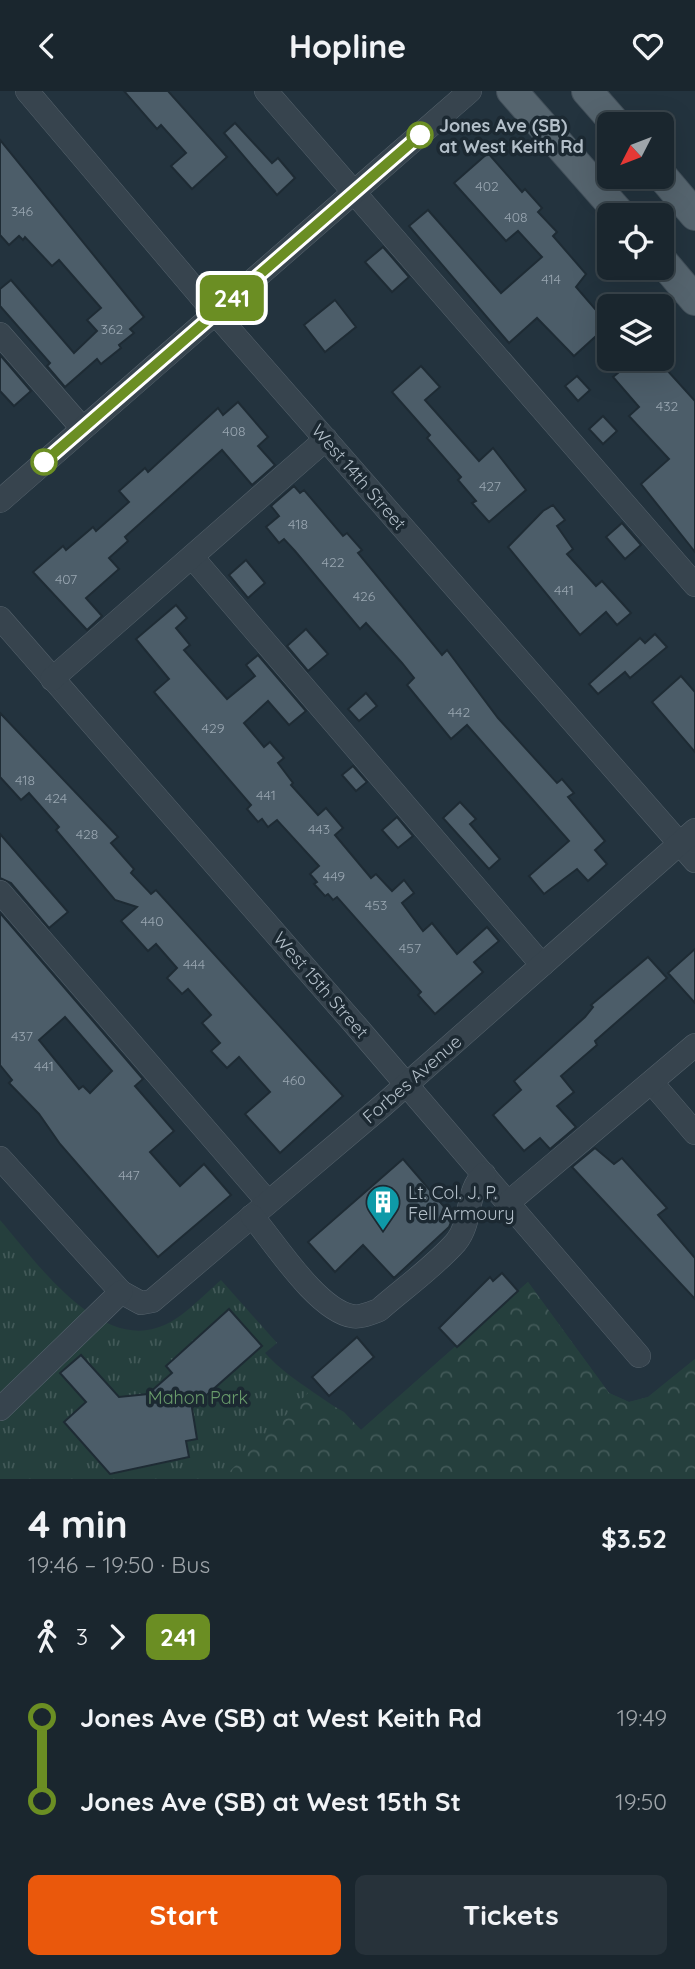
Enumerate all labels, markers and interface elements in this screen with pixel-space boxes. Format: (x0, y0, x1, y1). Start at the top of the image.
text: Hopline (289, 26, 406, 66)
icon: back (28, 27, 66, 65)
icon: heart (629, 27, 667, 65)
north arrow (597, 112, 674, 189)
map controls (597, 112, 674, 371)
place label: Jones Ave (SB) at West Keith Rd (439, 114, 584, 158)
marker: Jones Ave (SB) at West Keith Rd (407, 122, 433, 148)
house number: 402 (475, 177, 499, 195)
house number: 346 (11, 202, 34, 220)
button: locate (597, 203, 674, 280)
house number: 408 (504, 208, 528, 226)
house number: 414 (541, 270, 561, 288)
line badge: 241 (192, 275, 272, 321)
text: 241 (214, 283, 250, 313)
button: layers (597, 294, 674, 371)
house number: 362 (101, 320, 124, 338)
house number: 432 (656, 397, 678, 415)
street label: West 14th Street (307, 419, 411, 535)
house number: 408 (222, 422, 246, 440)
unlabelled marker (31, 449, 57, 475)
house number: 427 (479, 477, 501, 495)
house number: 418 (288, 515, 308, 533)
house number: 422 (322, 553, 345, 571)
house number: 407 (55, 570, 77, 588)
house number: 441 (554, 581, 574, 599)
house number: 426 (353, 587, 376, 605)
house number: 442 (448, 703, 470, 721)
house number: 429 (202, 719, 225, 737)
house number: 418 (15, 771, 35, 789)
house number: 441 (256, 786, 276, 804)
house number: 424 (45, 789, 67, 807)
house number: 443 (308, 820, 330, 838)
house number: 428 (76, 825, 98, 843)
house number: 449 (323, 867, 345, 885)
house number: 453 (365, 896, 387, 914)
house number: 440 (140, 912, 164, 930)
street label: West 15th Street (268, 927, 374, 1043)
house number: 457 (399, 939, 421, 957)
house number: 444 (183, 955, 205, 973)
house number: 437 (11, 1027, 33, 1045)
street label: Forbes Avenue (358, 1030, 466, 1128)
house number: 441 (34, 1057, 54, 1075)
house number: 460 (282, 1071, 306, 1089)
house number: 447 (118, 1166, 140, 1184)
place label: Lt. Col. J. P. Fell Armoury (408, 1181, 515, 1225)
building icon: Lt. Col. J. P. Fell Armoury (364, 1183, 402, 1232)
park label: Mahon Park (148, 1386, 248, 1409)
text: 4 min (28, 1500, 128, 1548)
text: $3.52 (601, 1522, 667, 1555)
text: 19:46 – 19:50 · Bus (28, 1550, 210, 1579)
icon: walk (28, 1618, 66, 1656)
icon: forward (98, 1618, 136, 1656)
text: 3 (76, 1622, 88, 1651)
text: 241 (160, 1622, 196, 1652)
text: Jones Ave (SB) at West Keith Rd (80, 1701, 482, 1734)
text: 19:49 (617, 1703, 667, 1732)
text: Jones Ave (SB) at West 15th St (80, 1785, 461, 1818)
text: 19:50 (615, 1787, 667, 1816)
button: Start (28, 1875, 341, 1955)
button: Tickets (355, 1875, 667, 1955)

